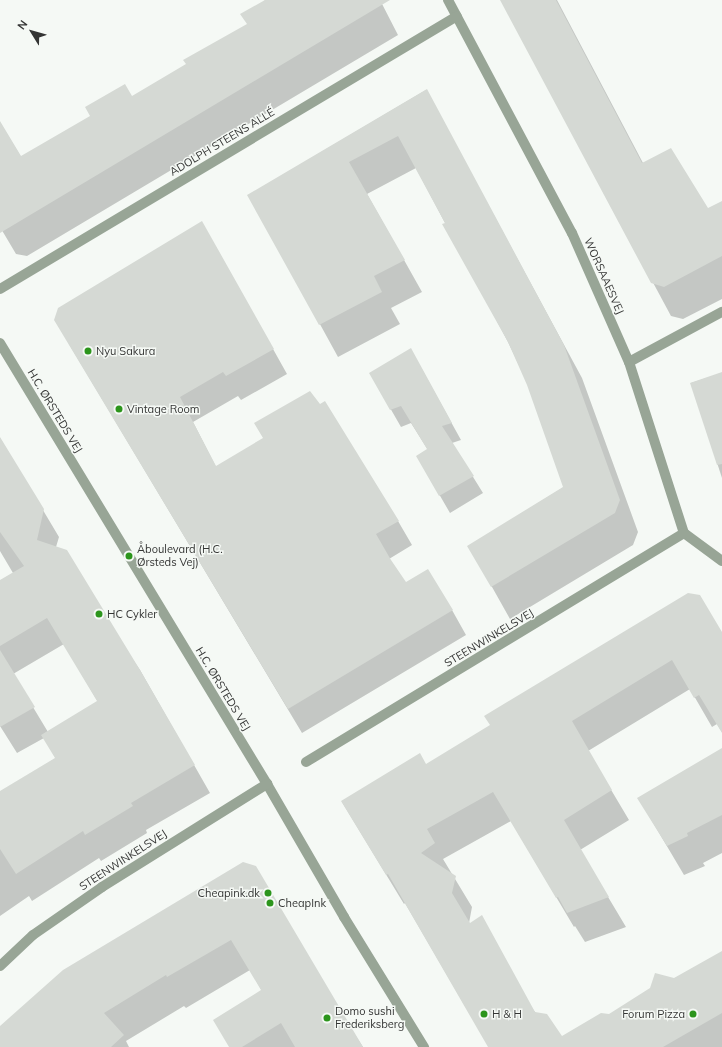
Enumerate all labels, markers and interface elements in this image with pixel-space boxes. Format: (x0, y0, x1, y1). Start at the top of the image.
north arrow (12, 12, 52, 52)
text: N (14, 17, 31, 32)
street label: ADOLPH STEENS ALLÉ (167, 105, 277, 179)
street label: WORSAAESVEJ (581, 236, 627, 316)
place label: Nyu Sakura (96, 344, 155, 358)
marker: Nyu Sakura (83, 346, 93, 356)
street label: H.C. ØRSTEDS VEJ (25, 367, 85, 455)
place label: Vintage Room (127, 402, 199, 416)
marker: Vintage Room (114, 404, 124, 414)
place label: Åboulevard (H.C. Ørsteds Vej) (137, 543, 223, 569)
marker: Åboulevard (H.C. Ørsteds Vej) (124, 551, 134, 561)
street label: STEENWINKELSVEJ (442, 606, 536, 670)
place label: HC Cykler (107, 607, 157, 621)
marker: HC Cykler (94, 609, 104, 619)
street label: H.C. ØRSTEDS VEJ (193, 645, 253, 733)
street label: STEENWINKELSVEJ (77, 827, 169, 893)
place label: Cheapink.dk (197, 886, 260, 900)
marker: Cheapink.dk (263, 888, 273, 898)
place label: CheapInk (278, 896, 326, 910)
marker: CheapInk (265, 898, 275, 908)
place label: Domo sushi Frederiksberg (335, 1005, 404, 1031)
place label: H & H (492, 1007, 522, 1021)
place label: Forum Pizza (622, 1007, 685, 1021)
marker: H & H (479, 1009, 489, 1019)
marker: Forum Pizza (688, 1009, 698, 1019)
marker: Domo sushi Frederiksberg (322, 1013, 332, 1023)

